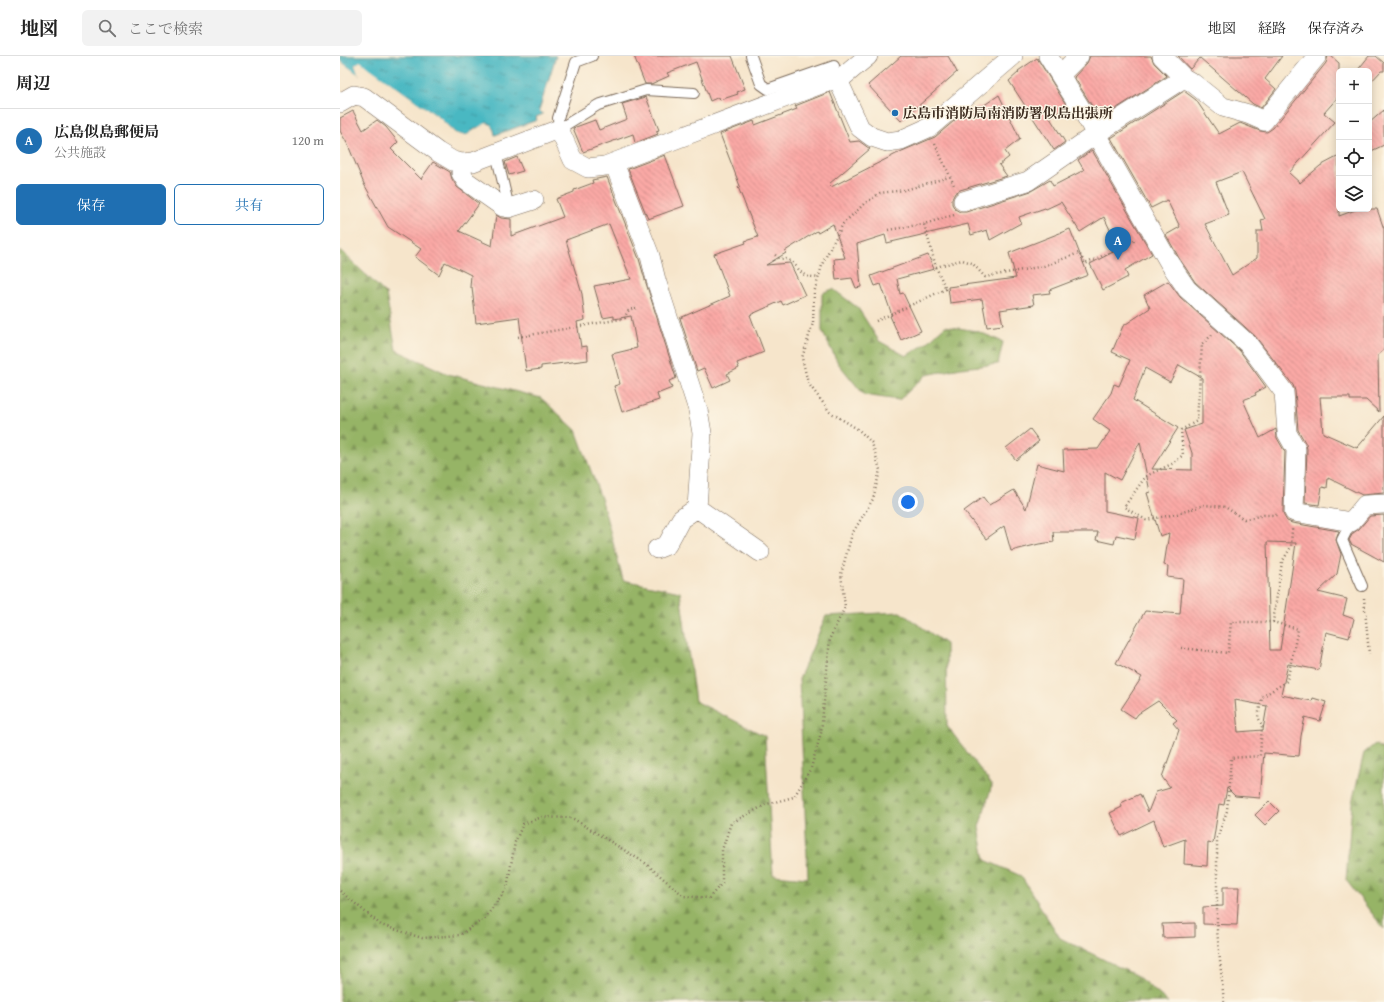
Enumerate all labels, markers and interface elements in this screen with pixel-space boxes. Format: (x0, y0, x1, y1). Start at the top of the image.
search box (82, 10, 362, 46)
text: 地図 (20, 14, 58, 42)
icon: search (96, 17, 118, 39)
text: ここで検索 (128, 18, 203, 39)
text: 地図 (1208, 18, 1236, 38)
text: 経路 (1258, 18, 1286, 38)
text: 保存済み (1308, 18, 1364, 38)
map controls (1336, 68, 1372, 212)
button: + (1336, 68, 1372, 104)
text: 周辺 (16, 70, 50, 95)
place label: 広島市消防局南消防署似島出張所 (903, 103, 1113, 123)
button: − (1336, 104, 1372, 140)
marker: 広島市消防局南消防署似島出張所 (890, 108, 900, 118)
text: 広島似島郵便局 (54, 121, 159, 142)
text: A (25, 131, 33, 150)
text: 120 m (292, 131, 324, 150)
button: locate (1336, 140, 1372, 176)
text: 公共施設 (54, 143, 106, 162)
button: layers (1336, 176, 1372, 212)
button: 保存 (16, 184, 166, 225)
button: 共有 (174, 184, 324, 225)
pin: A (1105, 227, 1131, 260)
your location (898, 492, 918, 512)

